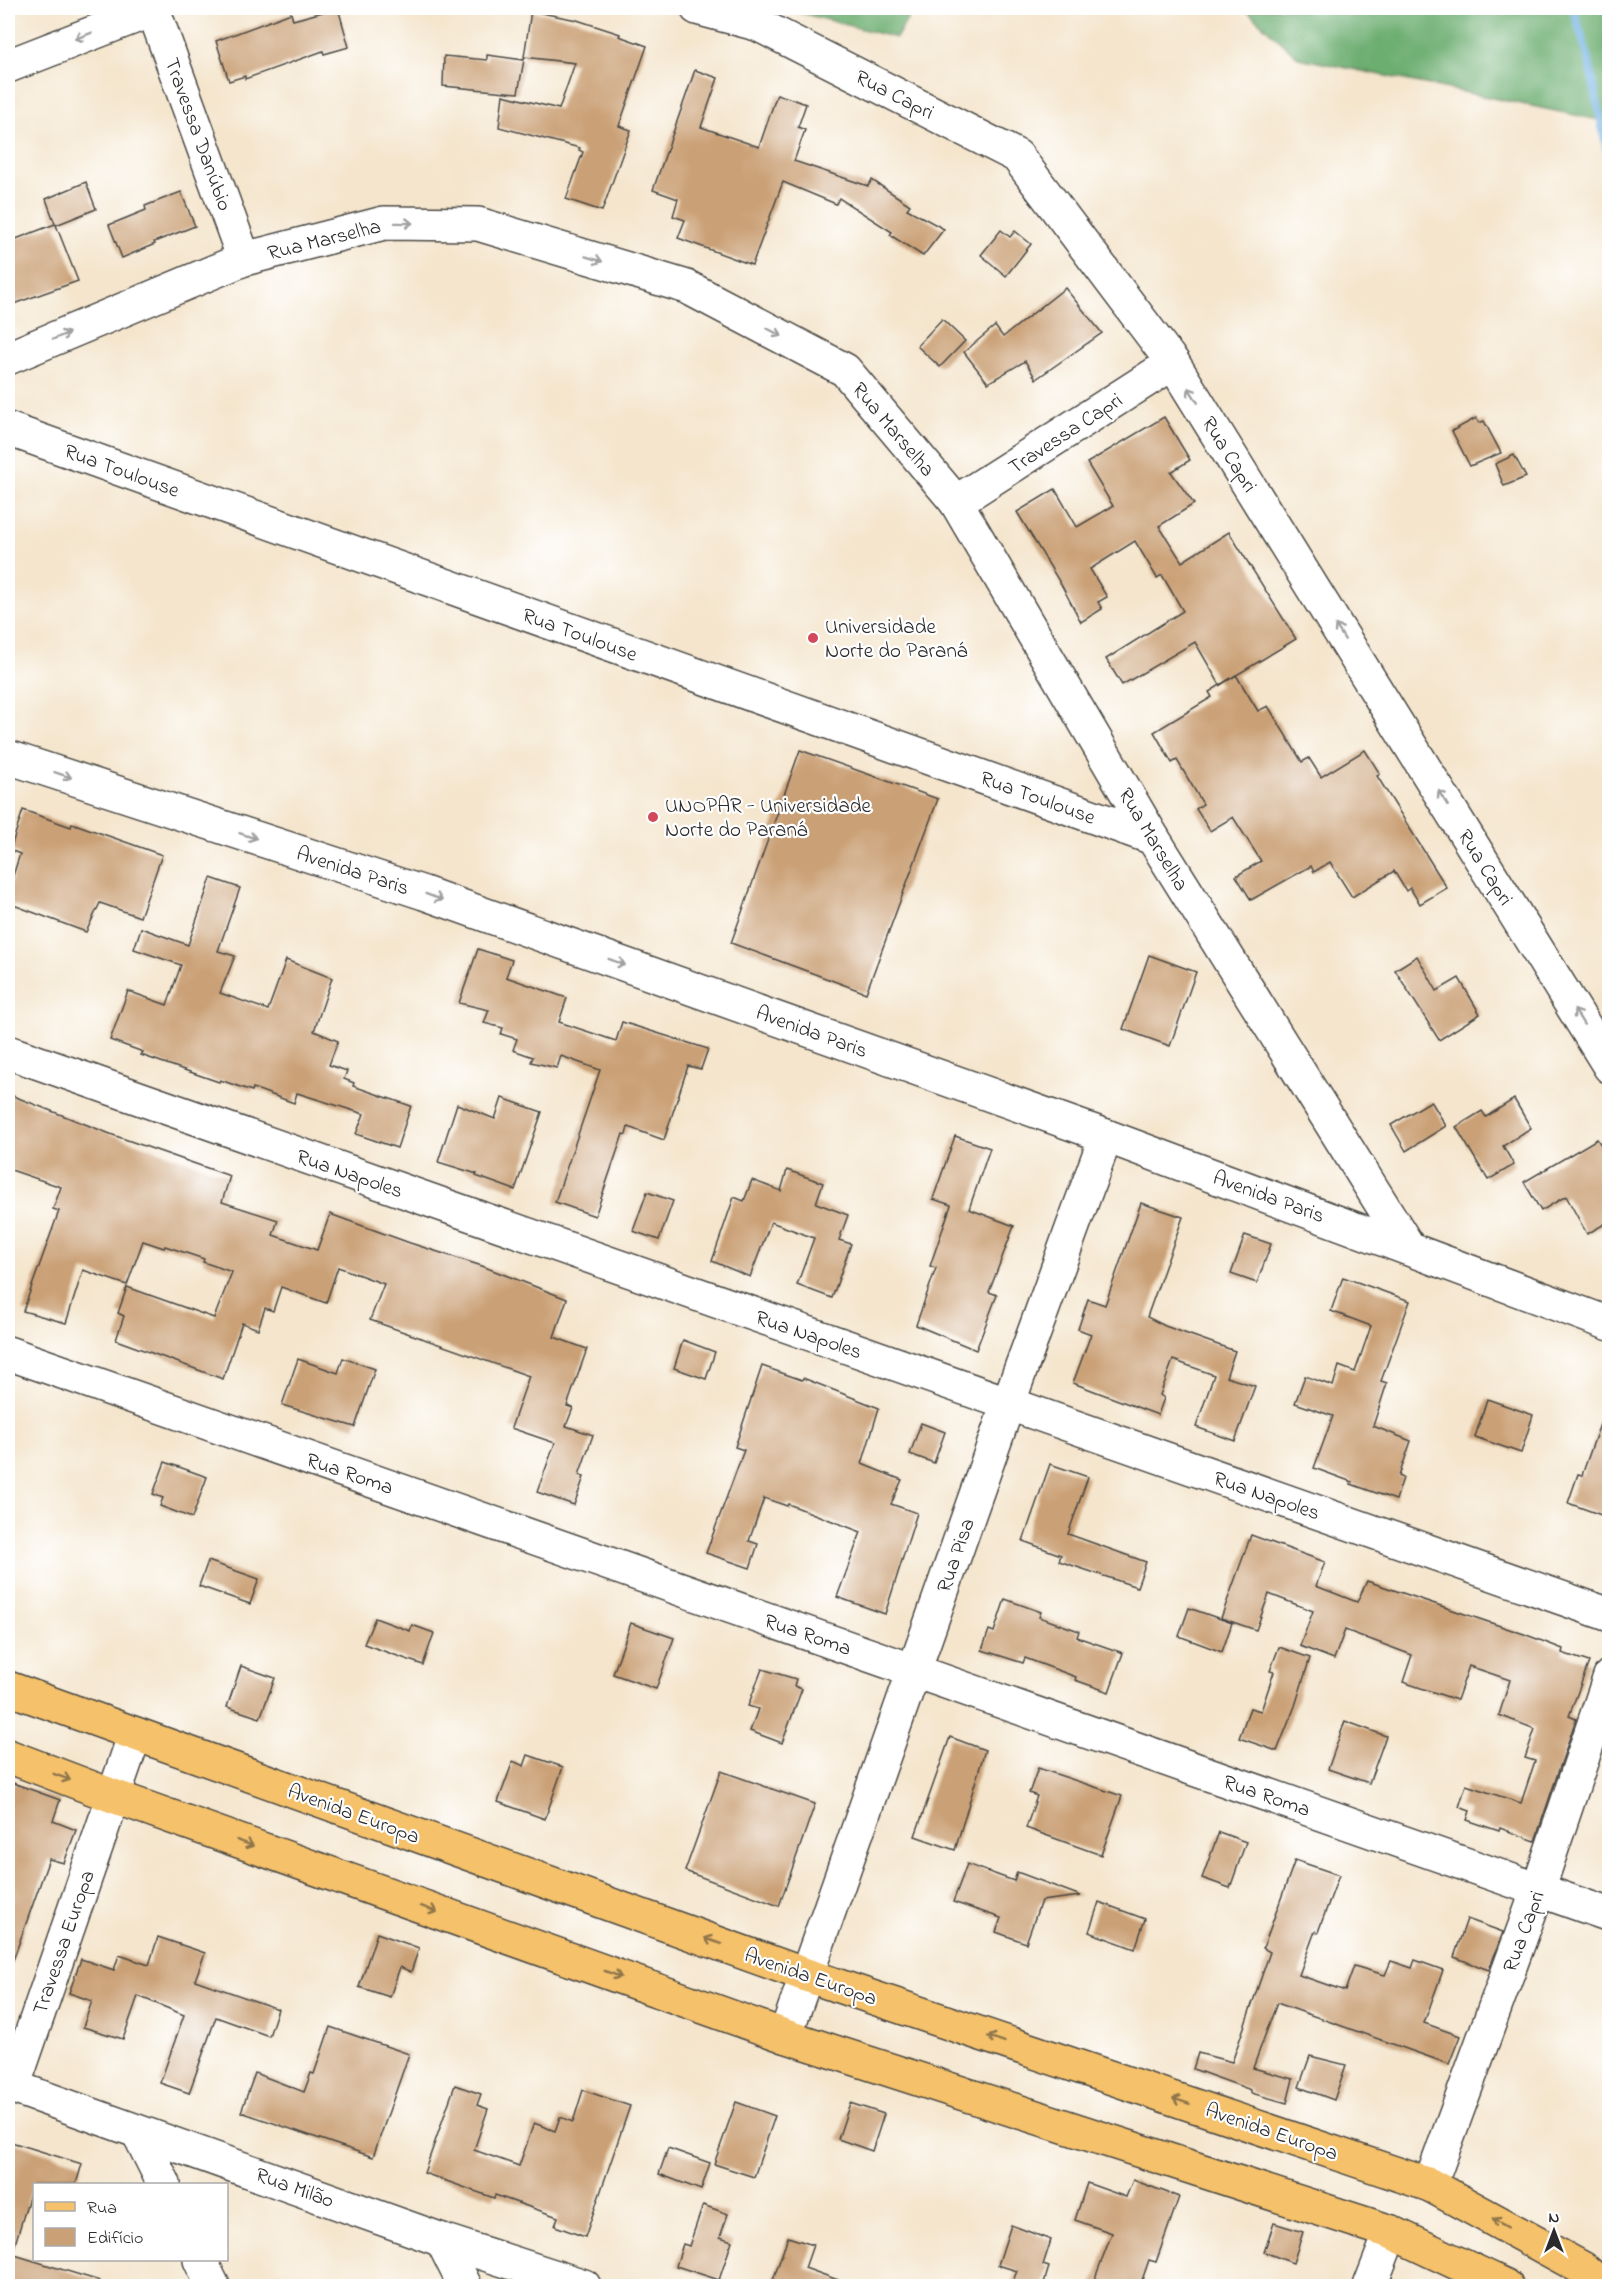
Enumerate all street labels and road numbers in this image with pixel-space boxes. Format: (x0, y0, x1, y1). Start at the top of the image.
street label: Travessa Danúbio (156, 54, 239, 215)
street label: Rua Capri (850, 63, 939, 128)
street label: Rua Marselha (265, 212, 384, 269)
street label: Rua Marselha (844, 376, 941, 484)
street label: Travessa Capri (1003, 387, 1129, 483)
street label: Rua Capri (1193, 411, 1263, 499)
street label: Rua Toulouse (59, 437, 184, 507)
street label: Rua Toulouse (517, 601, 642, 671)
street label: Rua Toulouse (975, 764, 1100, 834)
street label: Rua Marselha (1110, 783, 1195, 897)
street label: Rua Capri (1449, 824, 1519, 912)
street label: Avenida Paris (292, 840, 413, 904)
street label: Avenida Paris (751, 999, 871, 1067)
street label: Rua Napoles (292, 1143, 407, 1207)
street label: Avenida Paris (1208, 1164, 1328, 1232)
street label: Rua Napoles (751, 1304, 866, 1368)
street label: Rua Roma (302, 1446, 397, 1504)
street label: Rua Napoles (1209, 1465, 1324, 1529)
street label: Rua Pisa (930, 1514, 984, 1597)
street label: Rua Roma (760, 1607, 855, 1665)
street label: Rua Roma (1219, 1768, 1314, 1826)
street label: Avenida Europa (283, 1777, 424, 1853)
street label: Travessa Europa (26, 1866, 104, 2019)
street label: Rua Capri (1496, 1887, 1553, 1977)
street label: Avenida Europa (740, 1941, 881, 2015)
street label: Avenida Europa (1201, 2096, 1342, 2170)
street label: Rua Milão (251, 2161, 338, 2217)

